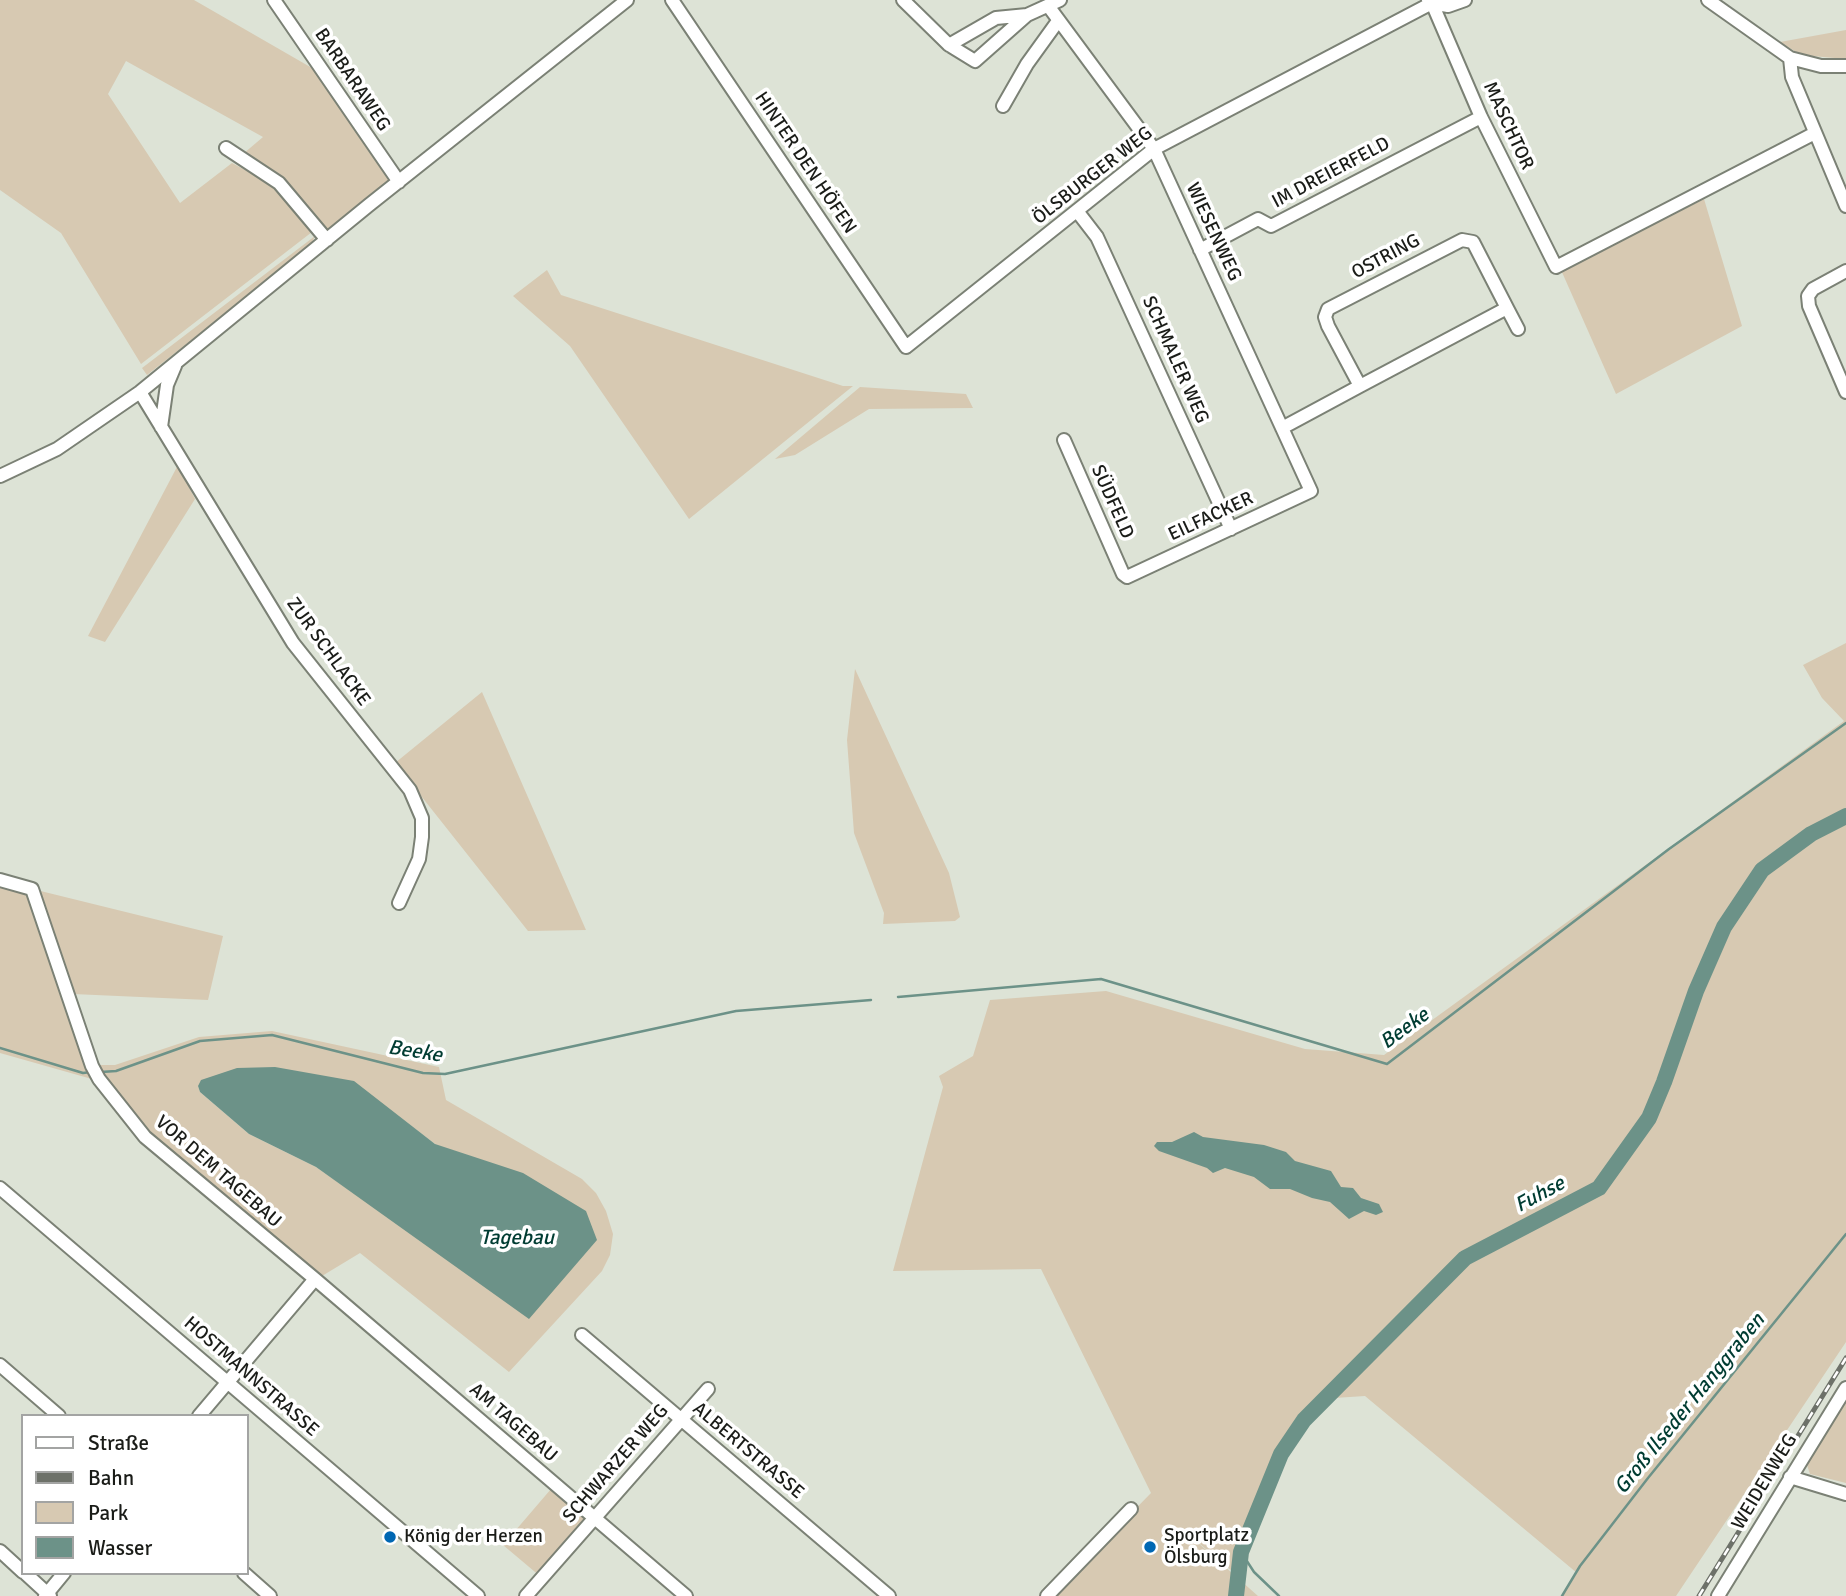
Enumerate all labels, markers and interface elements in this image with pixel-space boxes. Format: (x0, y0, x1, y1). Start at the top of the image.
street label: BARBARAWEG (309, 24, 395, 136)
street label: MASCHTOR (1478, 78, 1538, 174)
street label: HINTER DEN HÖFEN (749, 88, 861, 238)
street label: ÖLSBURGER WEG (1029, 122, 1157, 230)
street label: IM DREIERFELD (1268, 132, 1394, 214)
street label: WIESENWEG (1180, 179, 1246, 285)
street label: OSTRING (1348, 230, 1424, 284)
street label: SCHMALER WEG (1137, 293, 1213, 427)
street label: SÜDFELD (1086, 462, 1138, 542)
street label: EILFACKER (1165, 487, 1257, 547)
street label: ZUR SCHLACKE (281, 593, 375, 711)
water label: Beeke (1376, 1003, 1434, 1055)
water label: Beeke (386, 1035, 444, 1069)
street label: VOR DEM TAGEBAU (150, 1111, 286, 1233)
water label: Fuhse (1511, 1171, 1569, 1219)
water label: Tagebau (480, 1225, 554, 1251)
water label: Groß Ilseder Hanggraben (1609, 1309, 1771, 1499)
street label: HOSTMANNSTRASSE (179, 1312, 323, 1442)
street label: AM TAGEBAU (464, 1379, 562, 1467)
street label: ALBERTSTRASSE (688, 1398, 808, 1504)
street label: SCHWARZER WEG (558, 1400, 674, 1528)
legend (21, 1414, 248, 1575)
text: Straße (88, 1430, 149, 1456)
street label: WEIDENWEG (1728, 1430, 1802, 1534)
text: Bahn (88, 1465, 134, 1491)
text: Park (88, 1500, 128, 1526)
place label: Sportplatz Ölsburg (1164, 1525, 1249, 1569)
place label: König der Herzen (404, 1526, 543, 1548)
marker: König der Herzen (382, 1529, 398, 1545)
text: Wasser (88, 1535, 152, 1561)
marker: Sportplatz Ölsburg (1142, 1539, 1158, 1555)

